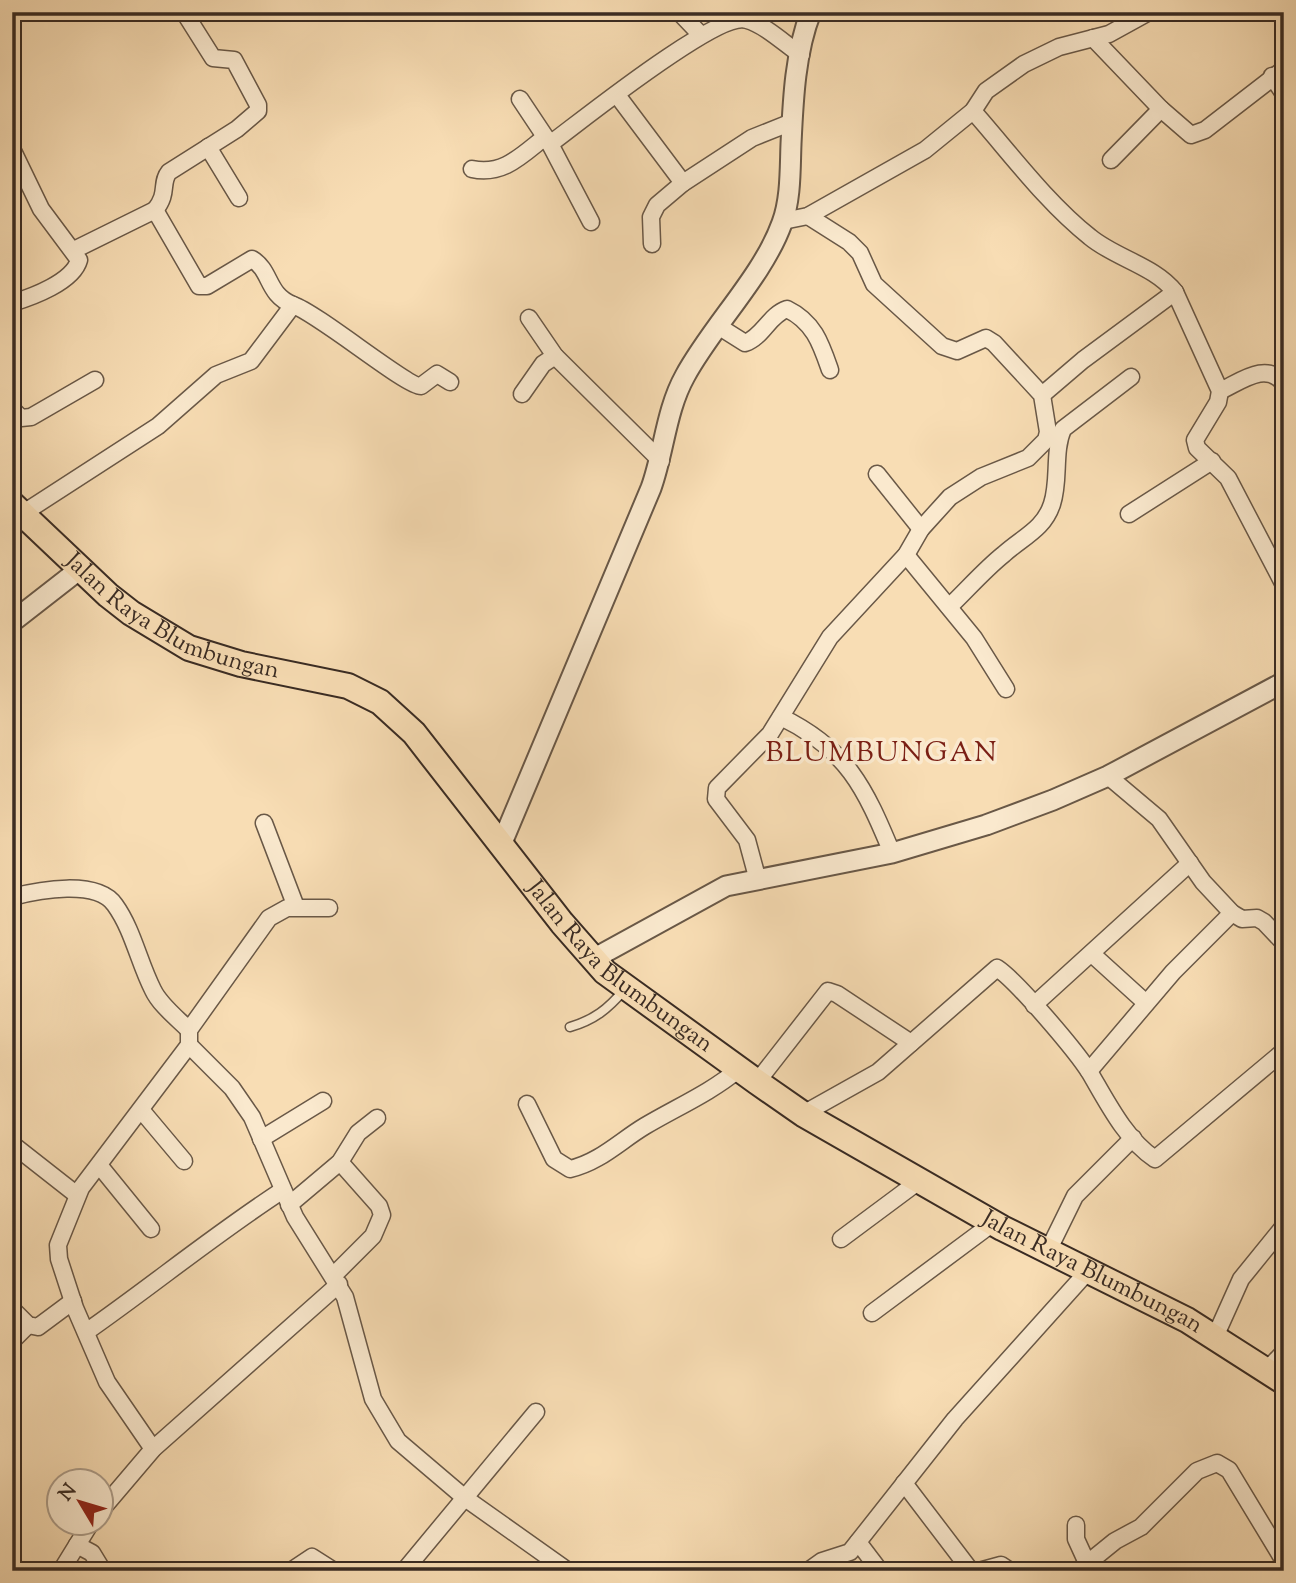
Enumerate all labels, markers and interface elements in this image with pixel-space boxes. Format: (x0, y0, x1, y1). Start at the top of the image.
street label: Jalan Raya Blumbungan (55, 544, 282, 688)
district label: BLUMBUNGAN (765, 734, 999, 774)
street label: Jalan Raya Blumbungan (517, 872, 720, 1062)
street label: Jalan Raya Blumbungan (973, 1201, 1209, 1343)
north arrow (46, 1468, 116, 1538)
text: N (53, 1479, 84, 1507)

